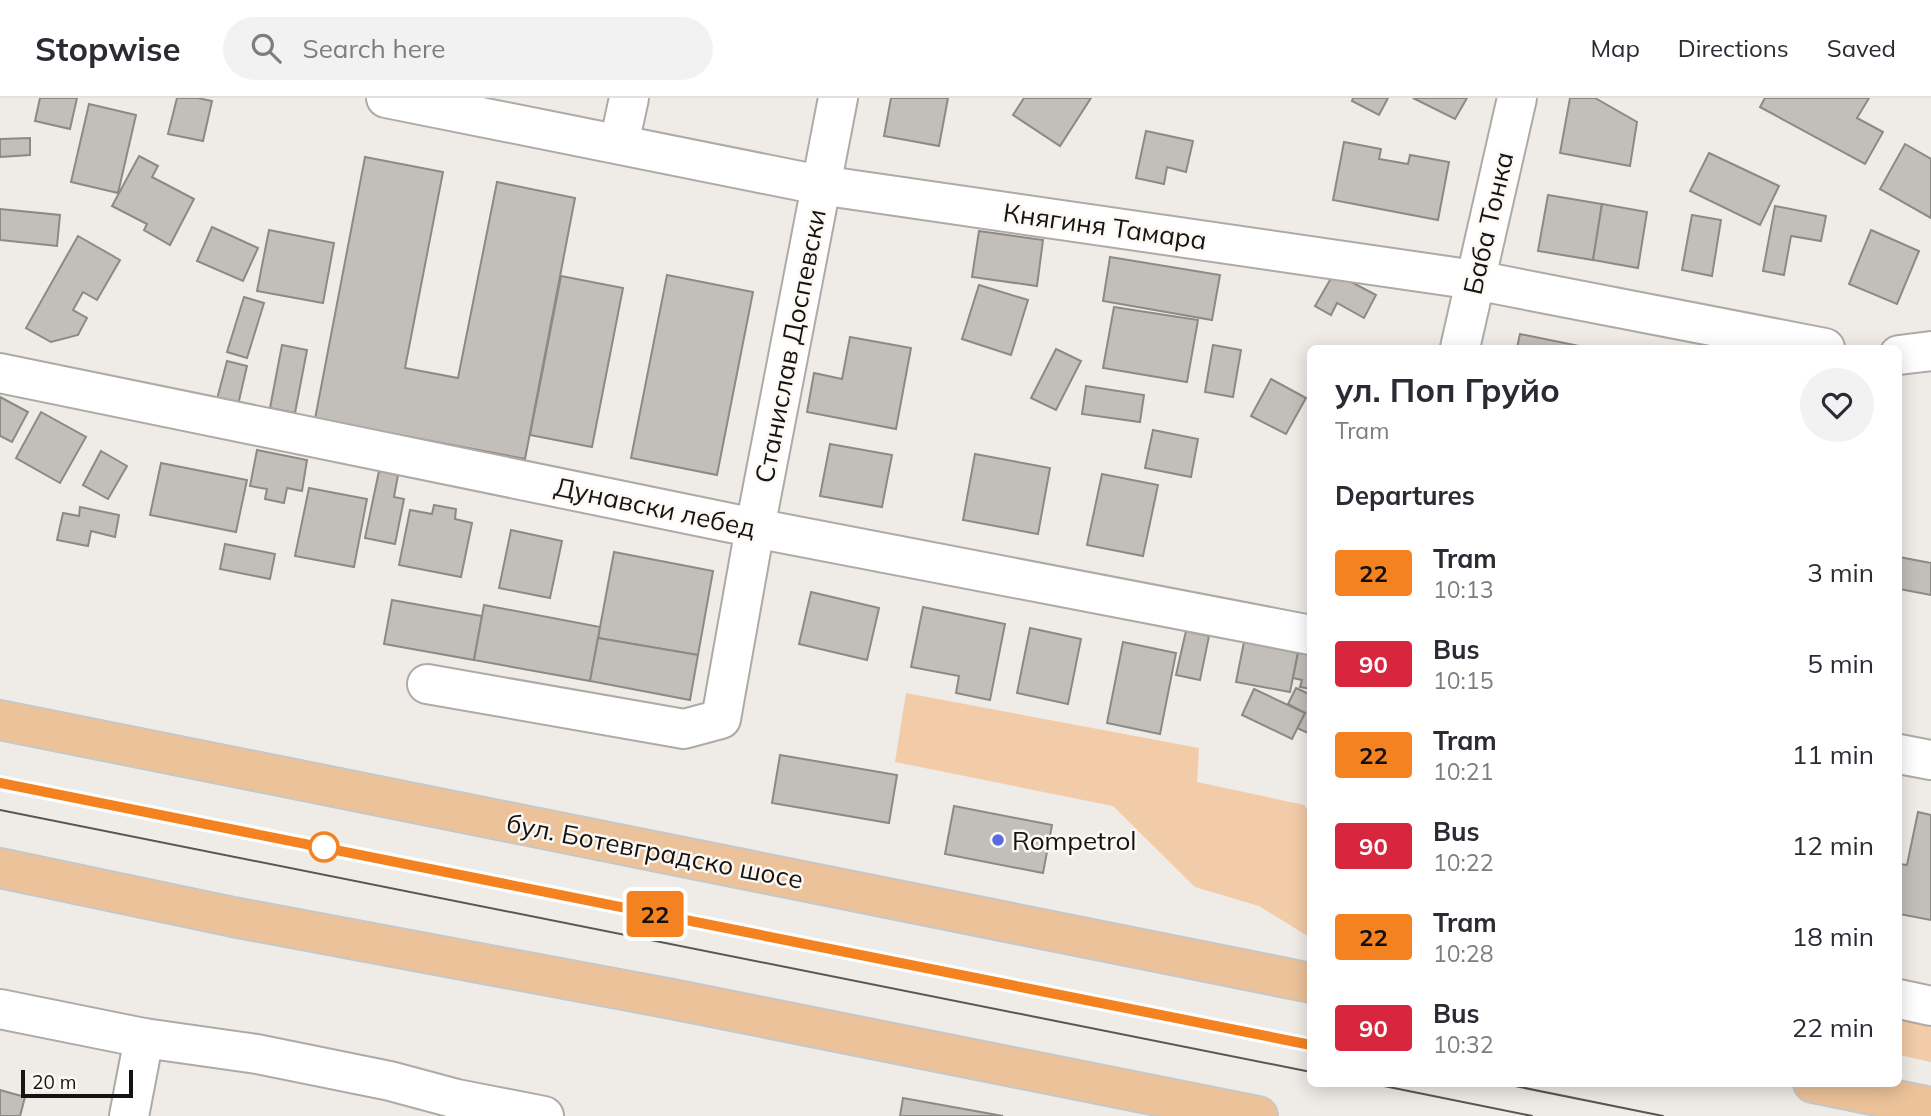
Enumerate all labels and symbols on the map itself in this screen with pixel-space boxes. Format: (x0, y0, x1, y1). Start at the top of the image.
street label: Баба Тонка (1456, 148, 1520, 298)
street label: Княгиня Тамара (1001, 195, 1209, 257)
street label: Станислав Доспевски (747, 206, 833, 486)
street label: Дунавски лебед (551, 470, 759, 544)
street label: бул. Ботевградско шосе (504, 806, 806, 896)
place label: Rompetrol (1012, 824, 1137, 857)
unlabelled marker (309, 832, 339, 862)
marker: Rompetrol (990, 832, 1006, 848)
line badge: 22 (624, 891, 686, 937)
scale bar (21, 1067, 133, 1099)

